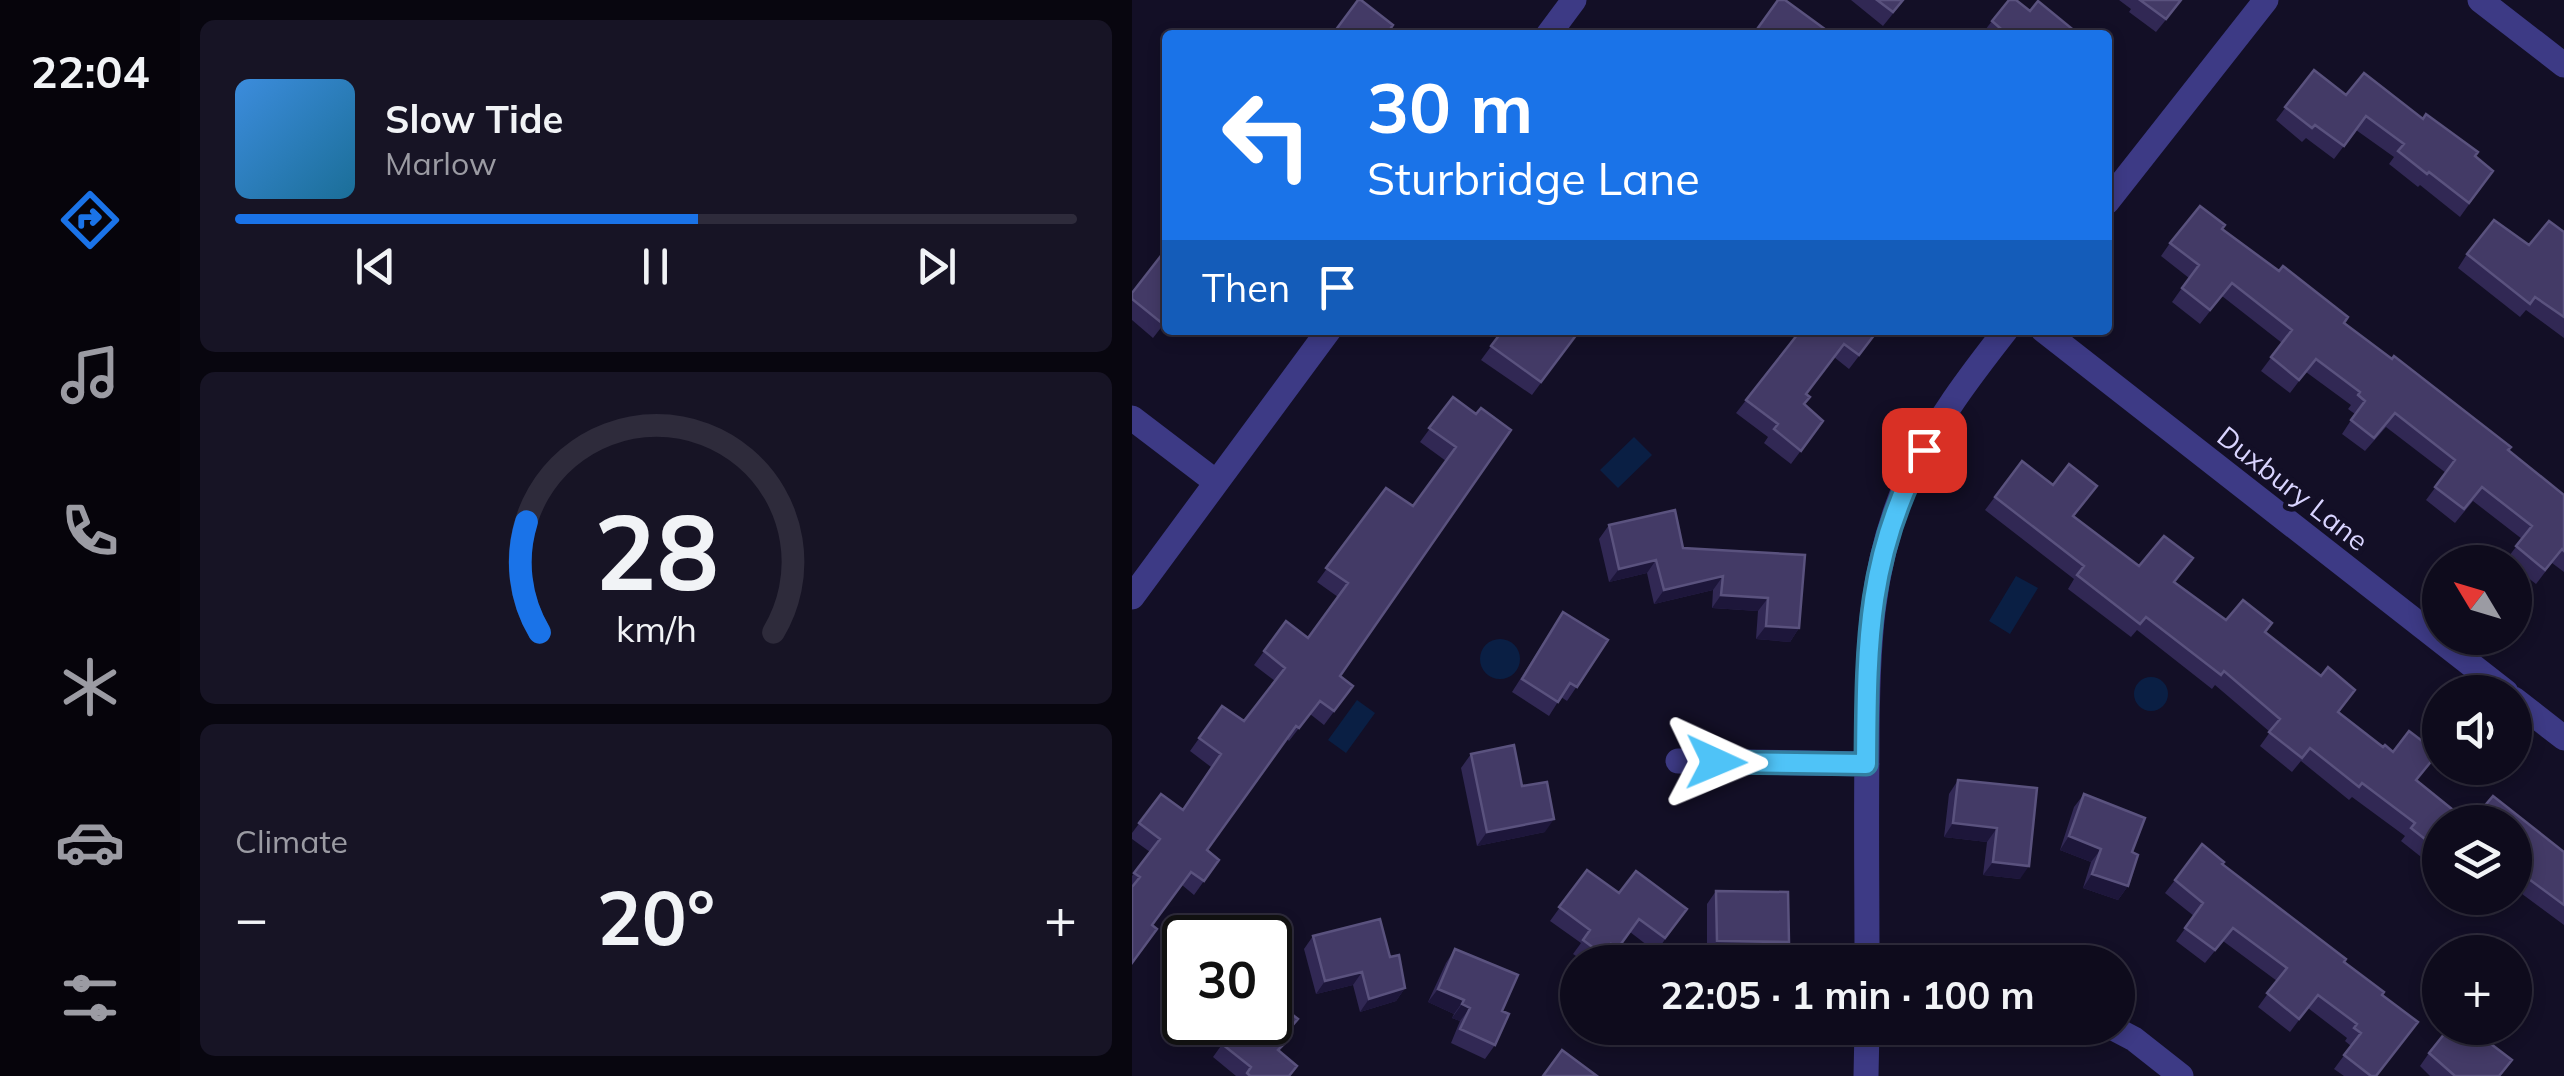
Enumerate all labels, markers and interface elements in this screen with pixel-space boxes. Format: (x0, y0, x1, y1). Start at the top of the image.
text: 22:04 (30, 43, 150, 99)
text: 30 m (1367, 63, 1533, 151)
icon: left (1202, 70, 1332, 200)
text: Slow Tide (385, 95, 563, 143)
text: Marlow (385, 143, 497, 183)
text: Sturbridge Lane (1367, 150, 1700, 206)
icon: directions (55, 185, 125, 255)
icon: previous (348, 239, 403, 294)
icon: pause (628, 239, 683, 294)
icon: next (909, 239, 964, 294)
icon: arrive (1310, 260, 1365, 315)
text: Then (1202, 264, 1290, 312)
icon: music (55, 340, 125, 410)
pin (1882, 408, 1967, 493)
street label: Duxbury Lane (2211, 418, 2375, 558)
icon: arrive (1897, 423, 1952, 478)
text: 28 (594, 485, 718, 616)
icon: phone (55, 496, 125, 566)
north arrow (2422, 545, 2532, 655)
map controls (2422, 545, 2532, 1045)
text: km/h (616, 606, 696, 651)
icon: climate (55, 652, 125, 722)
button: sound (2422, 675, 2532, 785)
position arrow (1664, 710, 1768, 814)
button: layers (2422, 805, 2532, 915)
icon: car (55, 807, 125, 877)
text: Climate (235, 821, 348, 861)
text: 20° (597, 870, 715, 964)
text: − (235, 883, 268, 952)
text: + (1044, 883, 1077, 952)
speed limit sign: 30 (1162, 915, 1292, 1045)
button: + (2422, 935, 2532, 1045)
icon: filters (55, 963, 125, 1033)
text: 22:05 · 1 min · 100 m (1660, 971, 2035, 1019)

